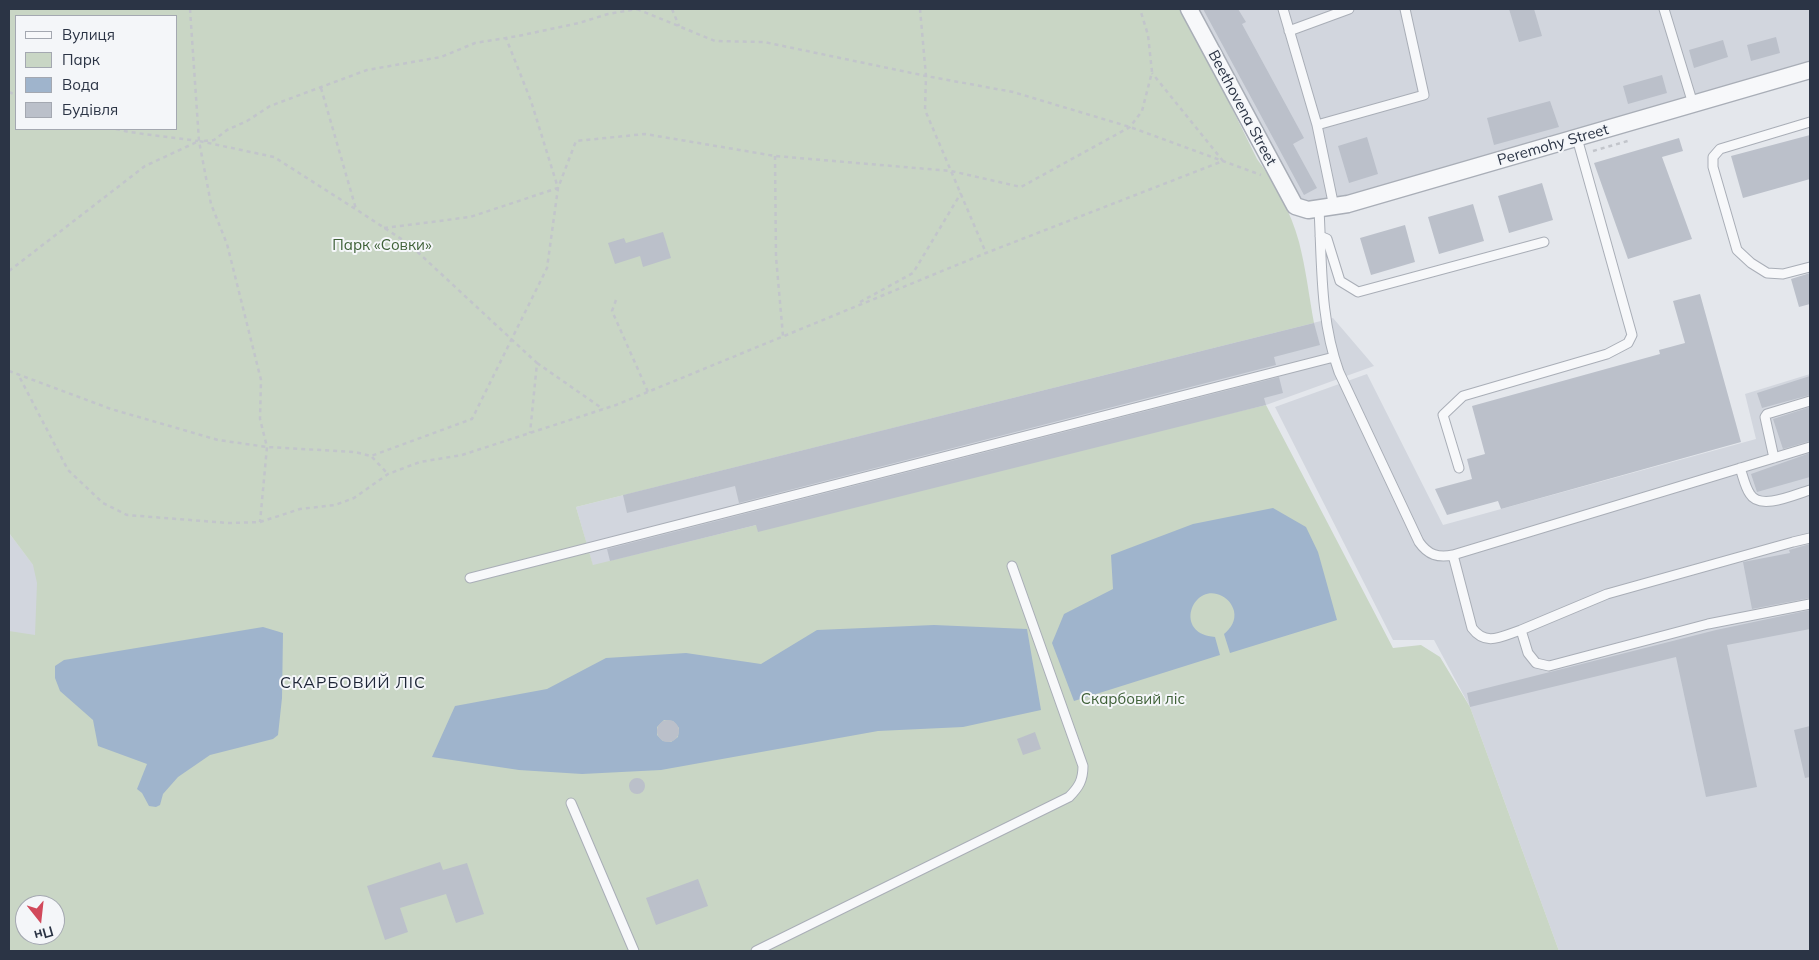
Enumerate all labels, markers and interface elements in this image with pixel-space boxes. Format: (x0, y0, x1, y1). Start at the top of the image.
legend (15, 15, 178, 130)
text: Вулиця (62, 25, 115, 44)
street label: Beethovena Street (1204, 47, 1280, 169)
text: Парк (62, 50, 100, 69)
text: Вода (62, 75, 99, 94)
text: Будівля (62, 100, 118, 119)
street label: Peremohy Street (1495, 121, 1611, 169)
park label: Парк «Совки» (332, 236, 432, 254)
district label: СКАРБОВИЙ ЛІС (278, 673, 428, 693)
park label: Скарбовий ліс (1081, 690, 1185, 708)
north arrow (15, 895, 65, 945)
text: Пн (32, 922, 56, 945)

